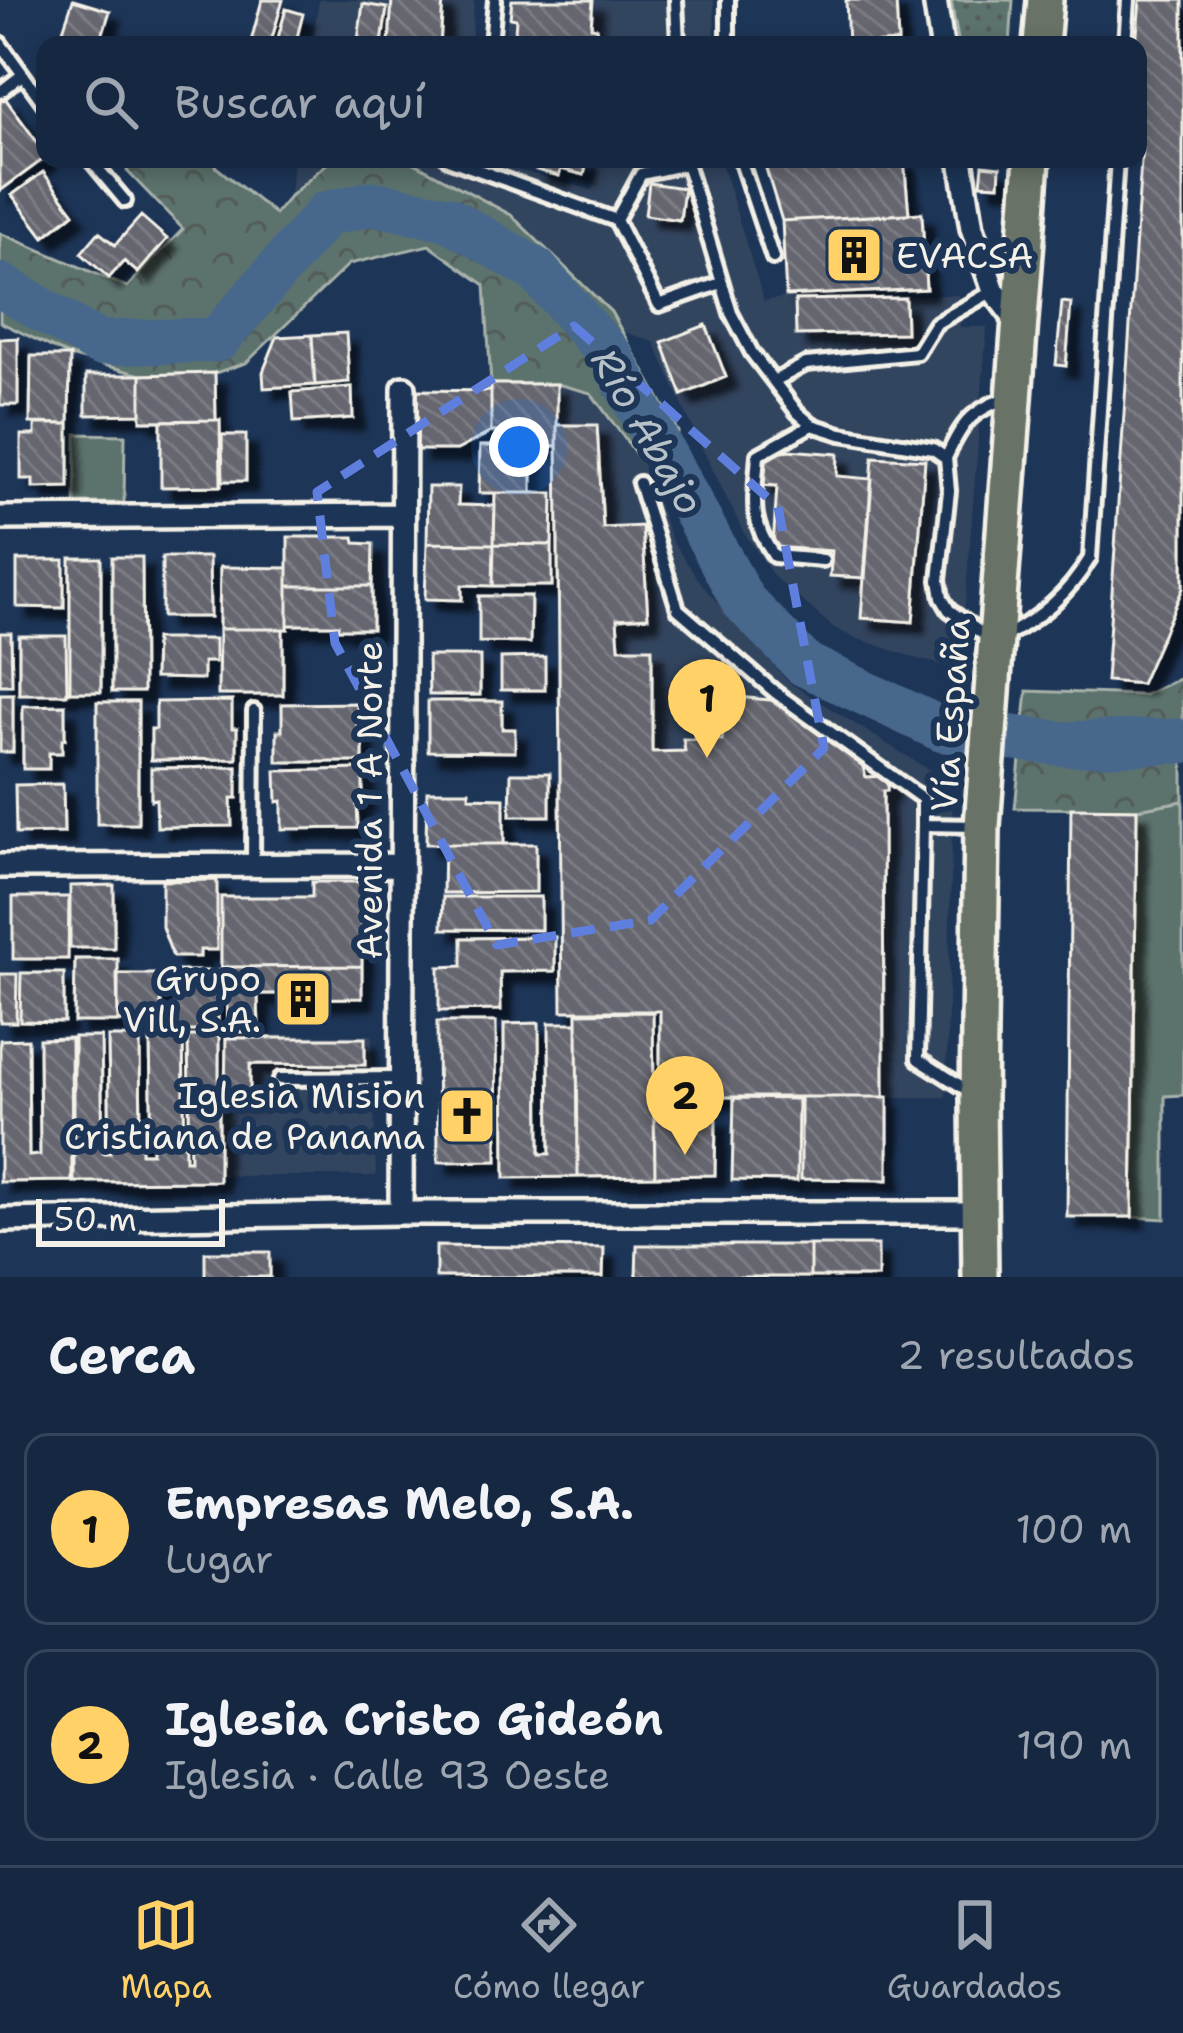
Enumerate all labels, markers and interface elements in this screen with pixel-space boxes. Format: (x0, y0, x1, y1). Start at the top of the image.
search box (36, 36, 1147, 168)
icon: search (78, 69, 144, 135)
text: Buscar aquí (174, 72, 426, 132)
building icon: EVACSA (823, 224, 885, 286)
place label: EVACSA (896, 231, 1034, 280)
water label: Río Abajo (580, 338, 716, 524)
your location (489, 417, 549, 477)
street label: Vía España (919, 616, 982, 814)
street label: Avenida 1 A Norte (345, 641, 394, 959)
pin: 1 (668, 659, 746, 758)
place label: Grupo Vill, S.A. (123, 954, 261, 1044)
building icon: Grupo Vill, S.A. (272, 968, 334, 1030)
pin: 2 (646, 1056, 724, 1155)
place label: Iglesia Mision Cristiana de Panama (64, 1071, 425, 1161)
church icon: Iglesia Mision Cristiana de Panama (436, 1085, 498, 1147)
scale bar (36, 1193, 225, 1246)
text: 50 m (54, 1197, 137, 1242)
text: Cerca (48, 1321, 195, 1389)
text: 2 resultados (897, 1329, 1135, 1381)
text: Empresas Melo, S.A. (165, 1473, 634, 1533)
text: 1 (81, 1503, 99, 1555)
text: 100 m (1016, 1503, 1132, 1555)
text: Lugar (165, 1533, 273, 1585)
text: Iglesia Cristo Gideón (165, 1689, 663, 1749)
text: 2 (76, 1719, 104, 1771)
text: 190 m (1016, 1719, 1132, 1771)
text: Iglesia · Calle 93 Oeste (165, 1749, 610, 1801)
tab: Mapa (121, 1892, 212, 2009)
tab: Cómo llegar (453, 1892, 645, 2009)
tab: Guardados (887, 1892, 1062, 2009)

